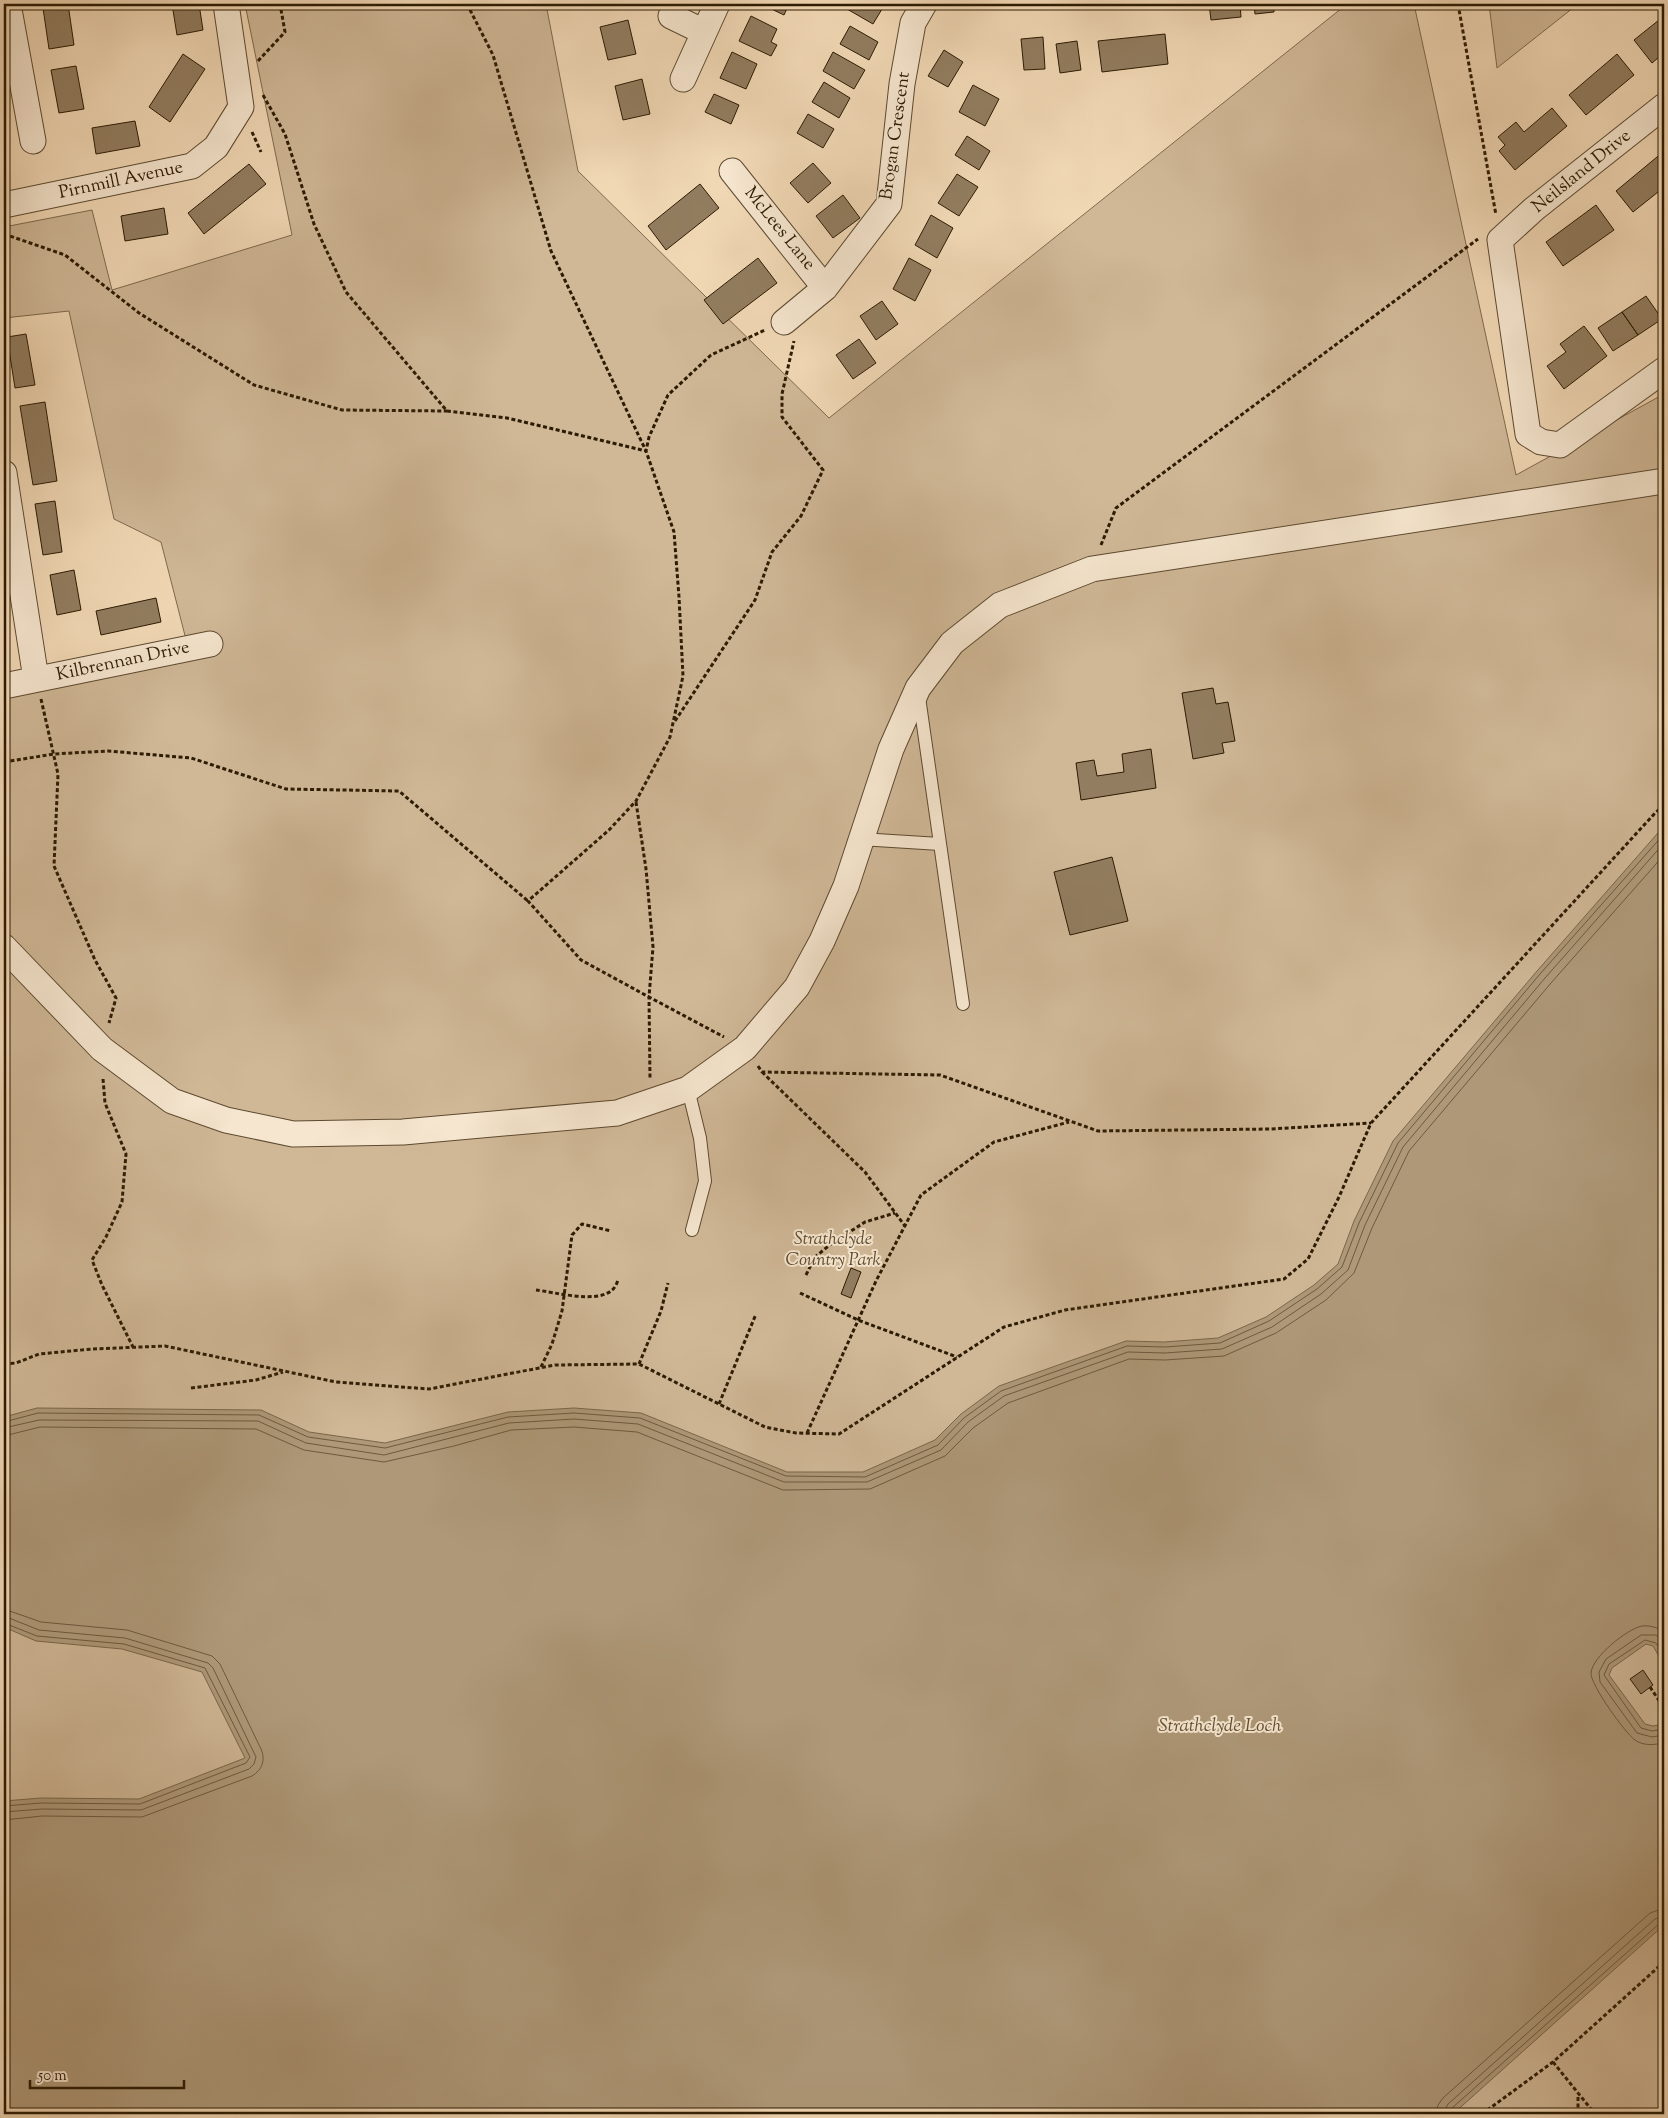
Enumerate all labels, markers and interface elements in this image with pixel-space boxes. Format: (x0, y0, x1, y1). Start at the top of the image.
street label: Brogan Crescent (874, 70, 918, 202)
street label: Neilsland Drive (1527, 124, 1637, 220)
street label: Pirnmill Avenue (57, 155, 185, 207)
street label: McLees Lane (737, 182, 821, 276)
street label: Kilbrennan Drive (54, 635, 192, 689)
park label: Strathclyde Country Park (785, 1227, 881, 1274)
water label: Strathclyde Loch (1159, 1713, 1282, 1740)
scale bar (30, 2058, 184, 2090)
text: 50 m (37, 2066, 67, 2087)

